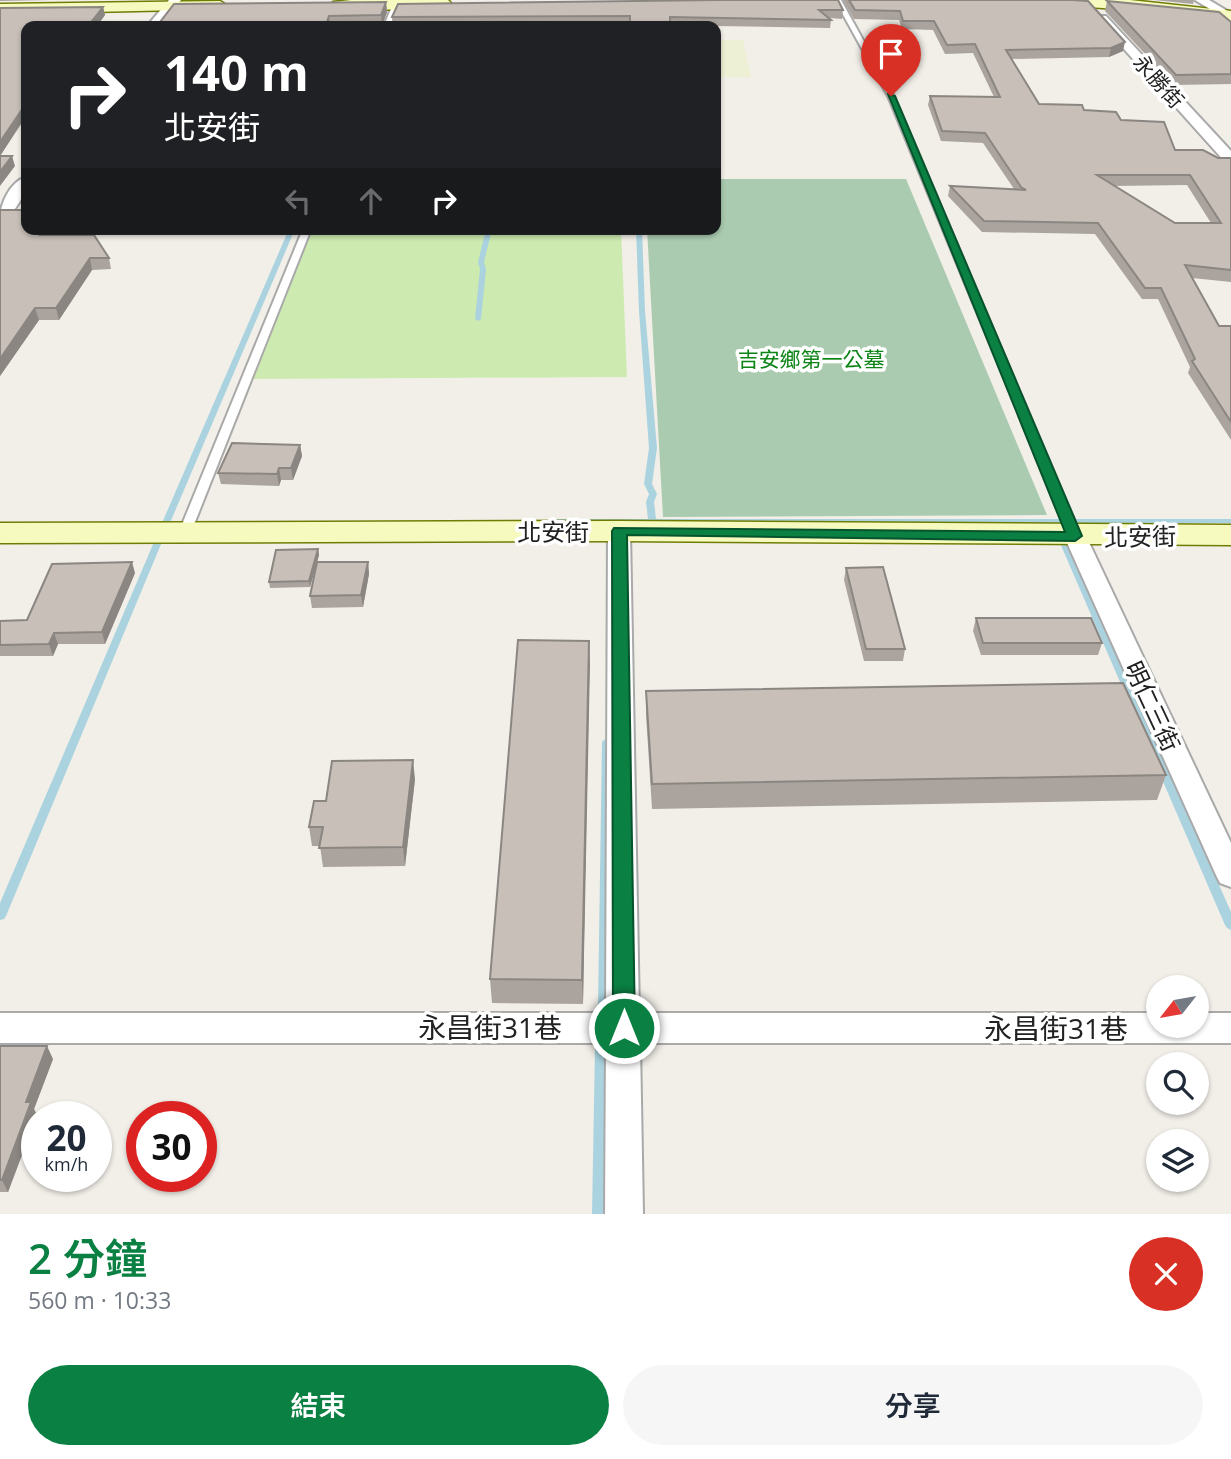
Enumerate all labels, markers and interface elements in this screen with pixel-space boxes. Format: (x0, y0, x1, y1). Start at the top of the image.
pin (861, 24, 921, 96)
icon: arrive (872, 35, 910, 73)
text: 140 m (164, 39, 309, 105)
street label: 永勝街 (1128, 48, 1190, 114)
icon: right (49, 49, 140, 140)
text: 北安街 (164, 105, 260, 148)
icon: left (279, 182, 317, 220)
icon: ahead (352, 182, 390, 220)
icon: right (425, 182, 463, 220)
park label: 吉安鄉第一公墓 (738, 345, 885, 373)
street label: 北安街 (517, 515, 589, 548)
street label: 北安街 (1104, 519, 1176, 553)
street label: 明仁三街 (1118, 656, 1188, 756)
north arrow (1146, 975, 1209, 1038)
map controls (1146, 975, 1209, 1192)
position arrow (587, 991, 661, 1065)
street label: 永昌街31巷 (418, 1008, 562, 1046)
street label: 永昌街31巷 (984, 1009, 1128, 1047)
button: search (1146, 1052, 1209, 1115)
speed limit sign: 30 (126, 1101, 217, 1192)
text: 20 (46, 1114, 87, 1161)
button: layers (1146, 1129, 1209, 1192)
text: km/h (45, 1152, 88, 1176)
text: 2 分鐘 (28, 1229, 147, 1286)
button: close (1129, 1237, 1203, 1311)
text: 560 m · 10:33 (28, 1284, 171, 1316)
button: 結束 (28, 1365, 609, 1445)
button: 分享 (623, 1365, 1203, 1445)

